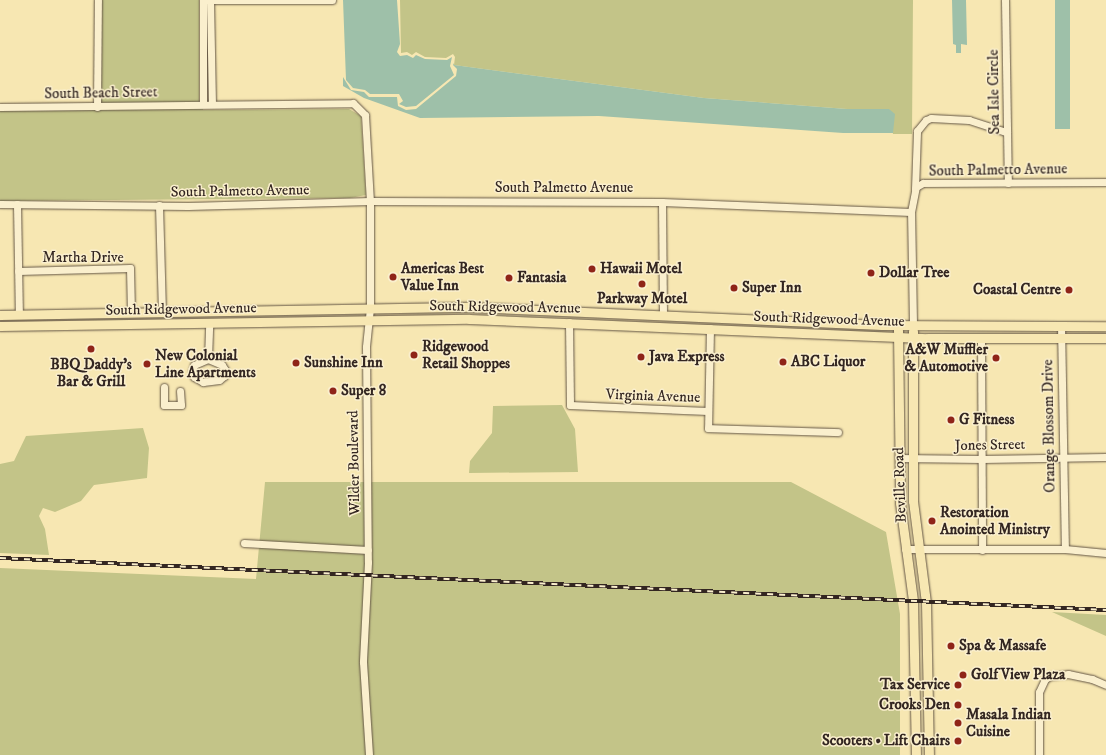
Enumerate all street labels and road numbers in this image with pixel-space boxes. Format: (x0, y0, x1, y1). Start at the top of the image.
street label: Sea Isle Circle (984, 49, 1004, 135)
street label: South Beach Street (44, 83, 158, 103)
street label: South Palmetto Avenue (929, 160, 1067, 180)
street label: South Palmetto Avenue (495, 179, 633, 197)
street label: South Palmetto Avenue (171, 181, 309, 201)
street label: Martha Drive (42, 249, 124, 267)
street label: South Ridgewood Avenue (429, 297, 581, 317)
street label: South Ridgewood Avenue (105, 299, 257, 319)
street label: South Ridgewood Avenue (753, 307, 905, 331)
street label: Orange Blossom Drive (1039, 359, 1059, 493)
street label: Virginia Avenue (605, 385, 701, 407)
street label: Wilder Boulevard (344, 410, 364, 516)
street label: Jones Street (955, 435, 1025, 455)
street label: Beville Road (890, 447, 910, 523)

